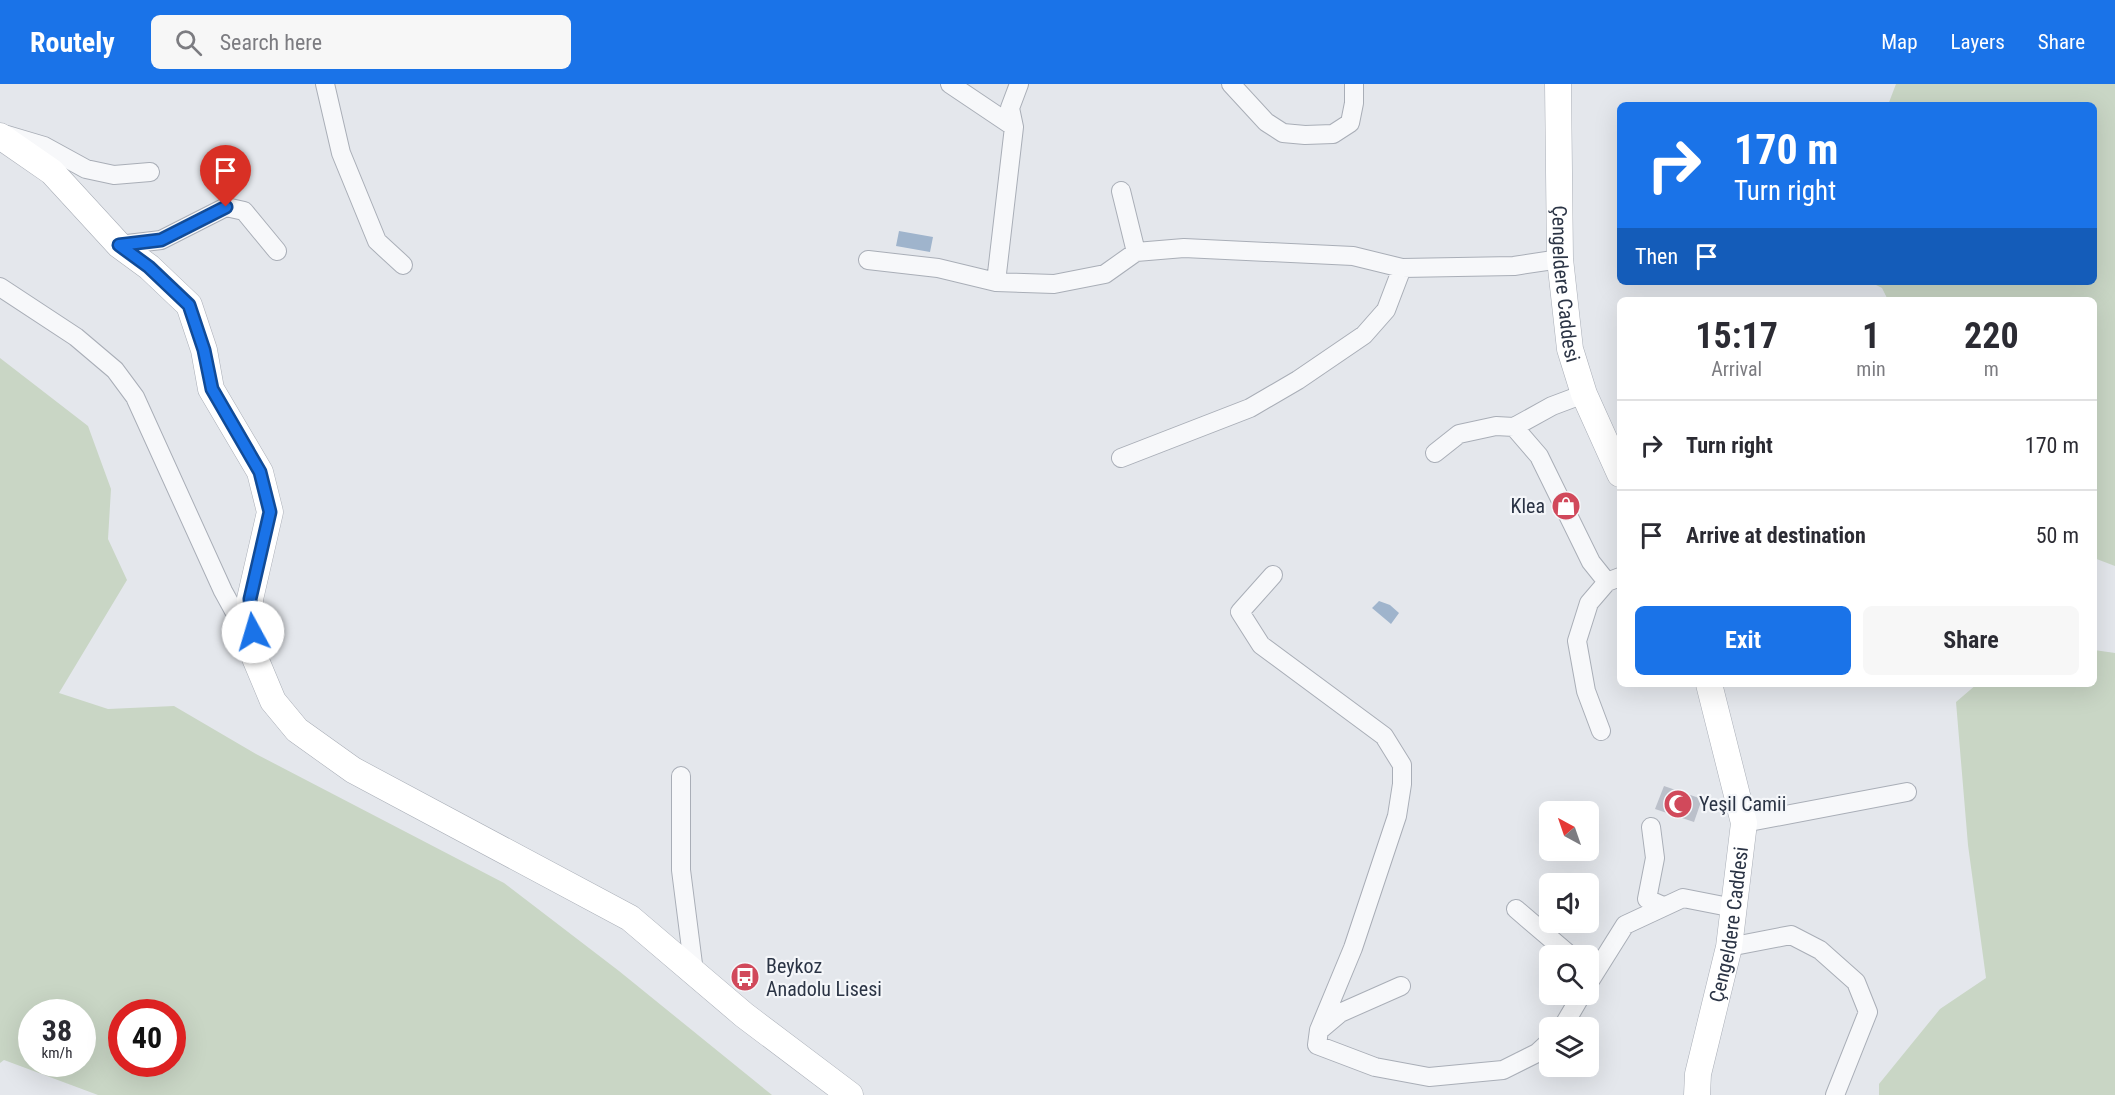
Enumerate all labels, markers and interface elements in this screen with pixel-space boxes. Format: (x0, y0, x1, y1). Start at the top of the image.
search box (151, 15, 571, 69)
text: Routely (30, 26, 115, 59)
icon: search (172, 26, 205, 59)
text: Search here (220, 30, 322, 55)
text: Map (1881, 30, 1918, 54)
text: Layers (1951, 30, 2005, 54)
text: Share (2038, 30, 2085, 54)
text: 170 m (1734, 125, 1839, 174)
icon: right (1635, 126, 1713, 204)
pin (200, 145, 251, 207)
icon: arrive (209, 154, 242, 187)
text: Turn right (1734, 175, 1836, 207)
street label: Çengeldere Caddesi (1547, 205, 1585, 365)
icon: arrive (1690, 240, 1723, 273)
text: Then (1635, 244, 1678, 269)
text: 15:17 (1695, 315, 1778, 357)
text: 1 (1862, 315, 1880, 357)
text: 220 (1964, 315, 2019, 357)
text: Arrival (1711, 357, 1762, 381)
text: min (1856, 357, 1886, 381)
text: m (1984, 357, 1999, 381)
icon: right (1635, 429, 1668, 462)
text: Turn right (1686, 433, 1773, 458)
text: 170 m (2025, 433, 2079, 458)
shop icon: Klea (1550, 490, 1582, 522)
place label: Klea (1511, 494, 1545, 518)
icon: arrive (1635, 519, 1668, 552)
text: Arrive at destination (1686, 523, 1866, 548)
text: 50 m (2036, 523, 2079, 548)
position arrow (221, 600, 285, 664)
button: Exit (1635, 606, 1851, 675)
button: Share (1863, 606, 2079, 675)
mosque icon: Yeşil Camii (1662, 788, 1694, 820)
place label: Yeşil Camii (1699, 792, 1786, 816)
north arrow (1539, 801, 1599, 861)
map controls (1539, 801, 1599, 1077)
street label: Çengeldere Caddesi (1704, 845, 1753, 1005)
button: sound (1539, 873, 1599, 933)
button: search (1539, 945, 1599, 1005)
place label: Beykoz Anadolu Lisesi (766, 954, 882, 1001)
bus stop icon: Beykoz Anadolu Lisesi (729, 961, 761, 993)
speed limit sign: 40 (108, 999, 186, 1077)
text: 38 (42, 1013, 72, 1048)
button: layers (1539, 1017, 1599, 1077)
text: km/h (42, 1044, 72, 1062)

